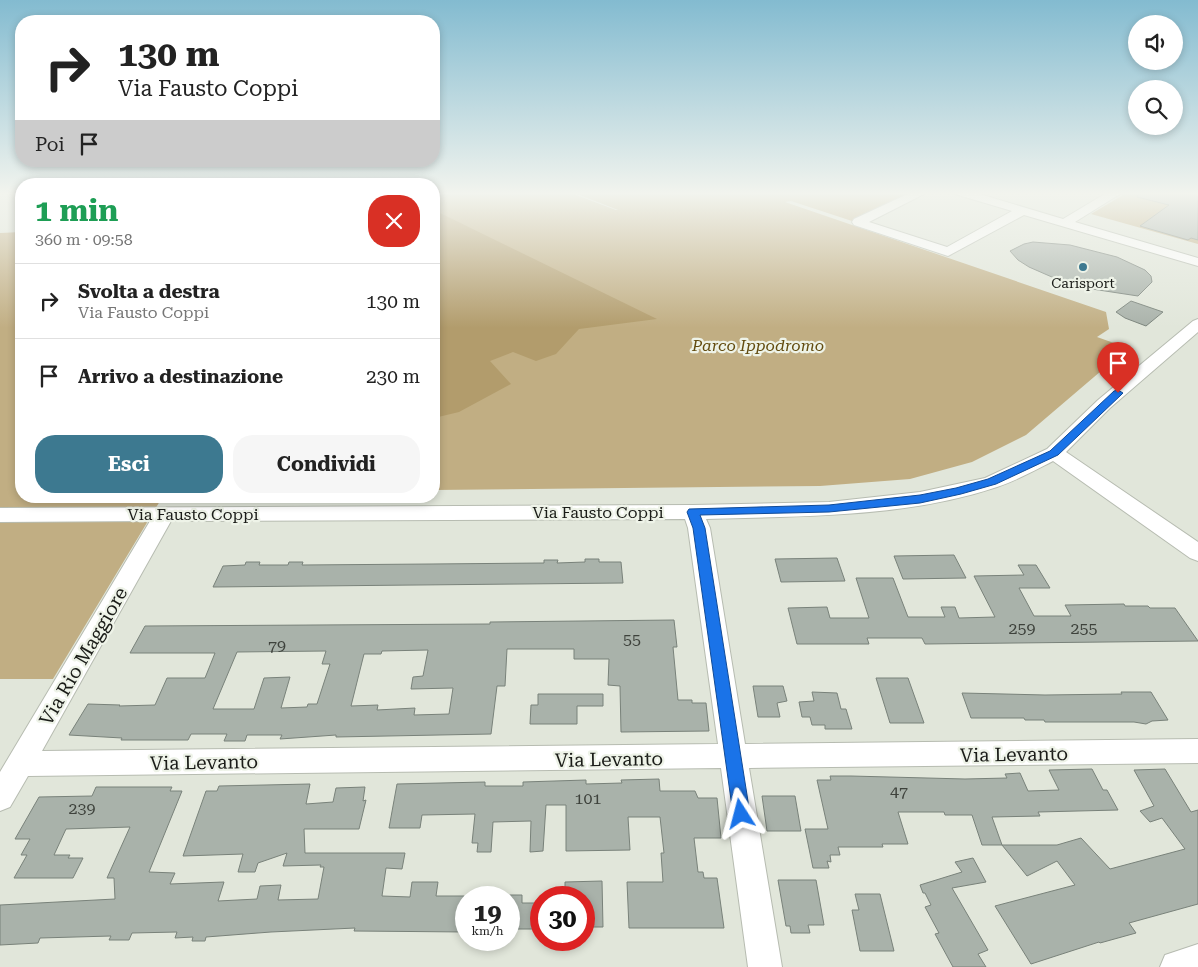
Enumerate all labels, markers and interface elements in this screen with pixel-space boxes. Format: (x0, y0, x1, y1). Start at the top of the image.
map controls (1128, 15, 1183, 135)
button: sound (1128, 15, 1183, 70)
text: 130 m (118, 34, 219, 75)
icon: right (35, 35, 100, 100)
text: Via Fausto Coppi (118, 76, 298, 101)
button: search (1128, 80, 1183, 135)
icon: arrive (75, 130, 103, 158)
text: Poi (35, 133, 65, 156)
text: 1 min (35, 193, 118, 228)
button: close (368, 195, 420, 247)
text: 360 m · 09:58 (35, 230, 133, 249)
marker: Carisport (1077, 261, 1089, 273)
place label: Carisport (1051, 275, 1115, 291)
text: Svolta a destra (78, 280, 220, 303)
icon: right (35, 287, 63, 315)
text: 130 m (366, 290, 420, 313)
text: Via Fausto Coppi (78, 303, 209, 322)
park label: Parco Ippodromo (691, 336, 824, 355)
pin (1097, 342, 1139, 393)
icon: arrive (1104, 349, 1132, 377)
icon: arrive (35, 362, 63, 390)
text: Arrivo a destinazione (78, 365, 283, 388)
text: 230 m (366, 365, 420, 388)
button: Esci (35, 435, 223, 493)
button: Condividi (233, 435, 420, 493)
street label: Via Fausto Coppi (532, 503, 664, 522)
street label: Via Fausto Coppi (127, 505, 259, 524)
street label: Via Rio Maggiore (34, 583, 132, 730)
house number: 259 (1009, 619, 1035, 638)
house number: 255 (1071, 619, 1097, 638)
house number: 55 (623, 630, 641, 649)
house number: 79 (268, 636, 286, 655)
street label: Via Levanto (960, 742, 1068, 767)
street label: Via Levanto (555, 747, 663, 772)
street label: Via Levanto (150, 750, 258, 775)
house number: 47 (890, 782, 908, 801)
position arrow (714, 787, 766, 839)
house number: 101 (575, 789, 601, 808)
house number: 239 (69, 799, 95, 818)
speed limit sign: 30 (530, 886, 595, 951)
text: 19 (473, 898, 502, 927)
text: km/h (471, 924, 504, 938)

